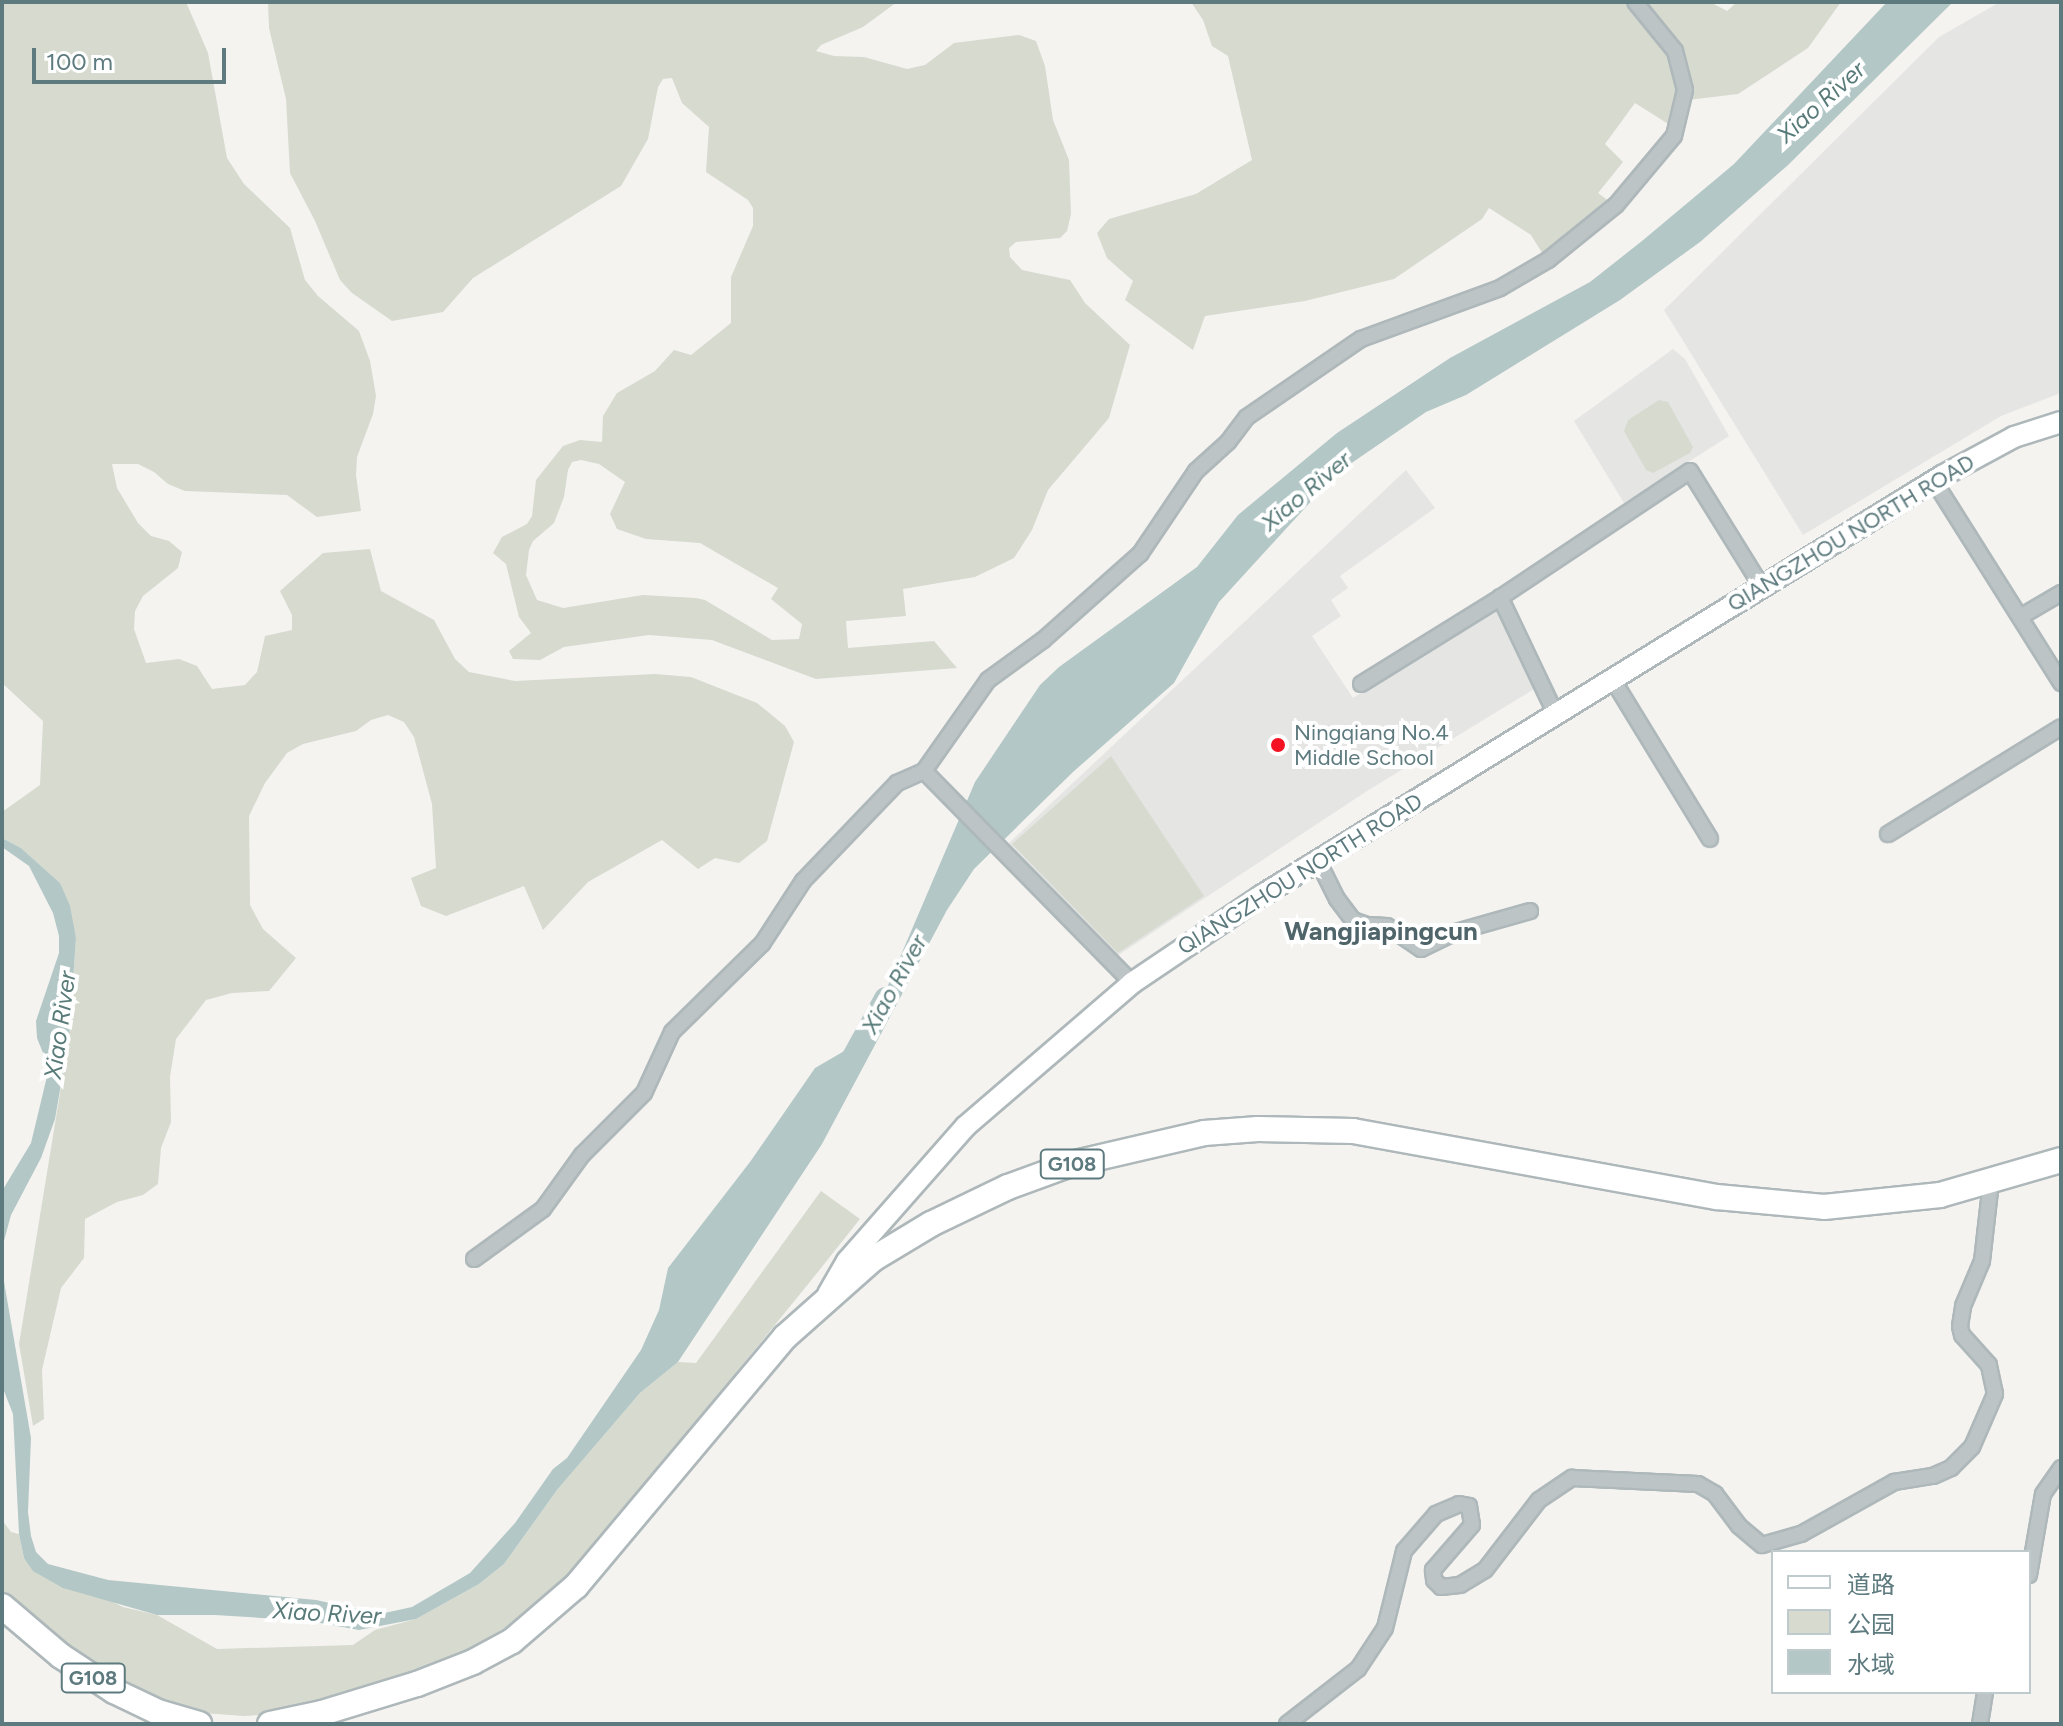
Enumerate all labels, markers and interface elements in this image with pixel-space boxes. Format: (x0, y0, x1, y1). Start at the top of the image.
scale bar (36, 32, 230, 82)
text: 100 m (46, 47, 113, 76)
water label: Xiao River (1771, 55, 1871, 149)
water label: Xiao River (1255, 445, 1357, 537)
street label: QIANGZHOU NORTH ROAD (1723, 449, 1979, 617)
place label: Ningqiang No.4 Middle School (1294, 719, 1449, 770)
marker: Ningqiang No.4 Middle School (1269, 736, 1287, 754)
street label: QIANGZHOU NORTH ROAD (1173, 788, 1427, 960)
district label: Wangjiapingcun (1284, 916, 1478, 948)
water label: Xiao River (855, 930, 933, 1038)
water label: Xiao River (38, 969, 82, 1081)
road number: G108 (1038, 1148, 1106, 1180)
legend (1771, 1550, 2031, 1694)
text: 道路 (1847, 1570, 1895, 1599)
water label: Xiao River (272, 1596, 382, 1630)
text: 公园 (1847, 1610, 1895, 1639)
text: 水域 (1847, 1650, 1895, 1679)
road number: G108 (59, 1662, 127, 1694)

